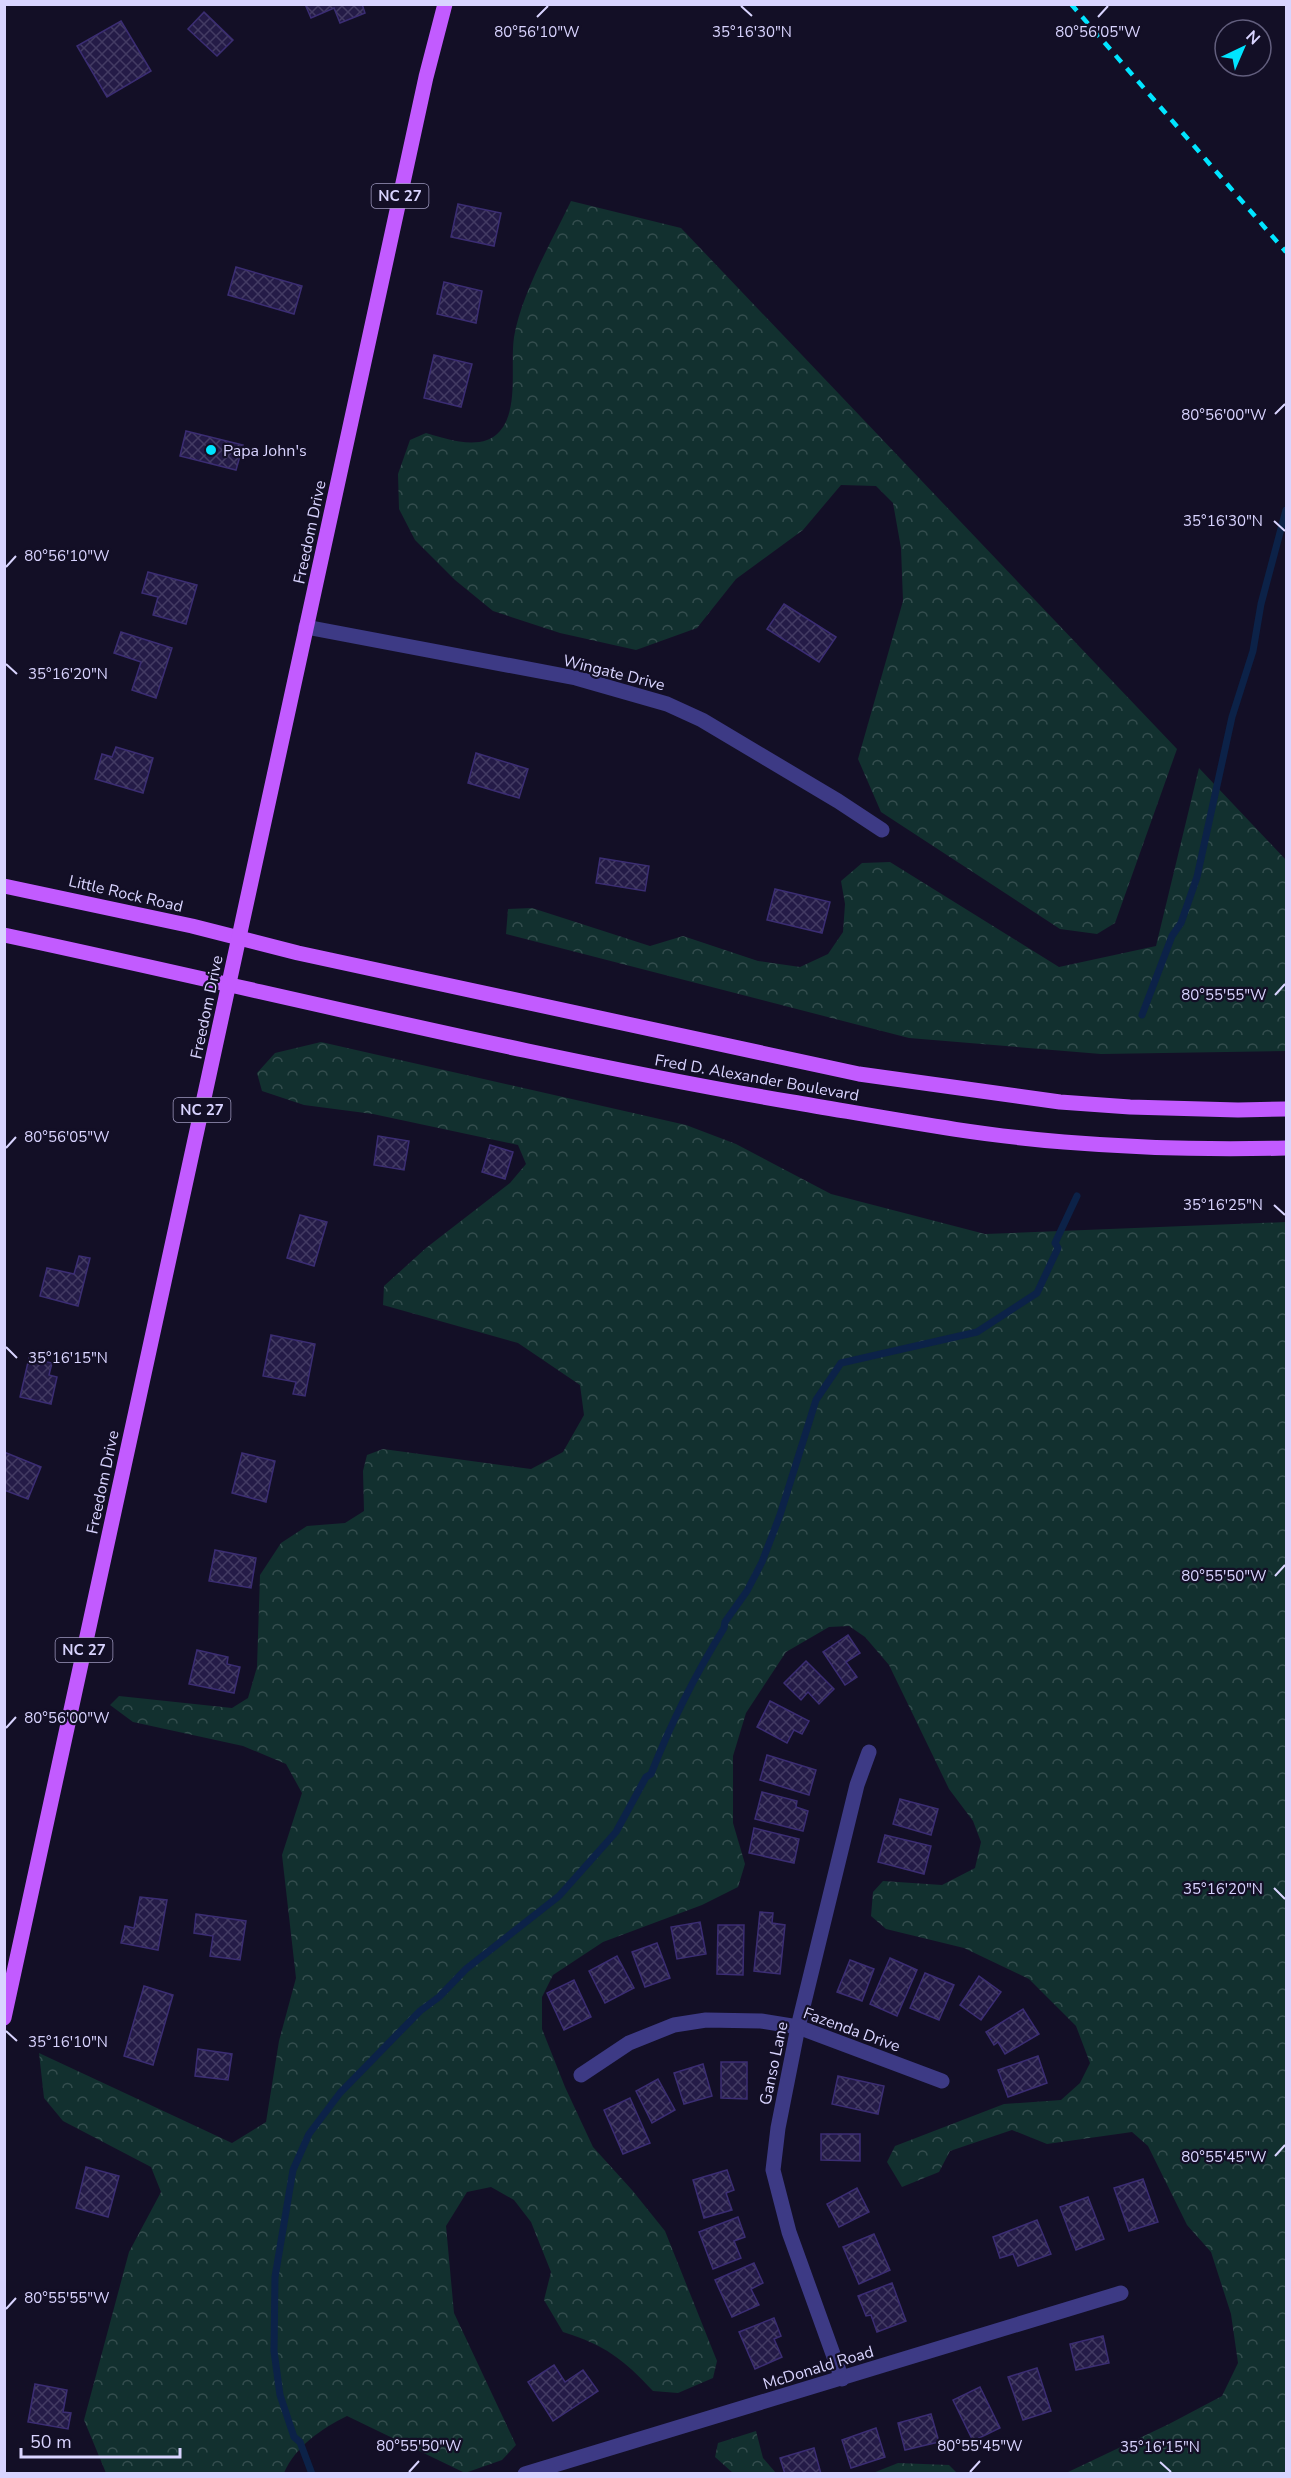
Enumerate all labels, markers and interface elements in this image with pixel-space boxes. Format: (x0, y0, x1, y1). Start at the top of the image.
north arrow (1213, 18, 1273, 78)
text: 80°56'10"W (494, 22, 580, 42)
text: 35°16'30"N (712, 22, 792, 42)
text: 80°56'05"W (1055, 22, 1141, 42)
text: N (1241, 26, 1265, 50)
road number: NC 27 (372, 184, 428, 208)
text: 80°56'00"W (1181, 405, 1267, 425)
place label: Papa John's (223, 440, 307, 462)
marker: Papa John's (204, 443, 218, 457)
street label: Freedom Drive (288, 478, 332, 586)
text: 35°16'30"N (1183, 511, 1263, 531)
text: 80°56'10"W (24, 546, 110, 566)
street label: Wingate Drive (560, 650, 667, 696)
text: 35°16'20"N (28, 664, 108, 684)
street label: Little Rock Road (66, 870, 185, 918)
street label: Freedom Drive (185, 953, 229, 1061)
text: 80°55'55"W (1181, 985, 1267, 1005)
street label: Fred D. Alexander Boulevard (653, 1049, 861, 1107)
road number: NC 27 (174, 1098, 230, 1122)
text: 80°56'05"W (24, 1127, 110, 1147)
text: 35°16'25"N (1183, 1195, 1263, 1215)
text: 35°16'15"N (28, 1348, 108, 1368)
street label: Freedom Drive (81, 1428, 125, 1536)
text: 80°55'50"W (1181, 1566, 1267, 1586)
road number: NC 27 (56, 1638, 112, 1662)
text: 80°56'00"W (24, 1708, 110, 1728)
text: 35°16'20"N (1183, 1879, 1263, 1899)
street label: Fazenda Drive (800, 2002, 903, 2058)
street label: Ganso Lane (754, 2020, 794, 2107)
text: 35°16'10"N (28, 2032, 108, 2052)
text: 80°55'45"W (1181, 2147, 1267, 2167)
text: 80°55'55"W (24, 2288, 110, 2308)
street label: McDonald Road (760, 2341, 876, 2395)
scale bar (21, 2421, 180, 2459)
text: 50 m (30, 2430, 72, 2454)
text: 80°55'50"W (376, 2436, 462, 2456)
text: 80°55'45"W (937, 2436, 1023, 2456)
text: 35°16'15"N (1120, 2437, 1200, 2457)

